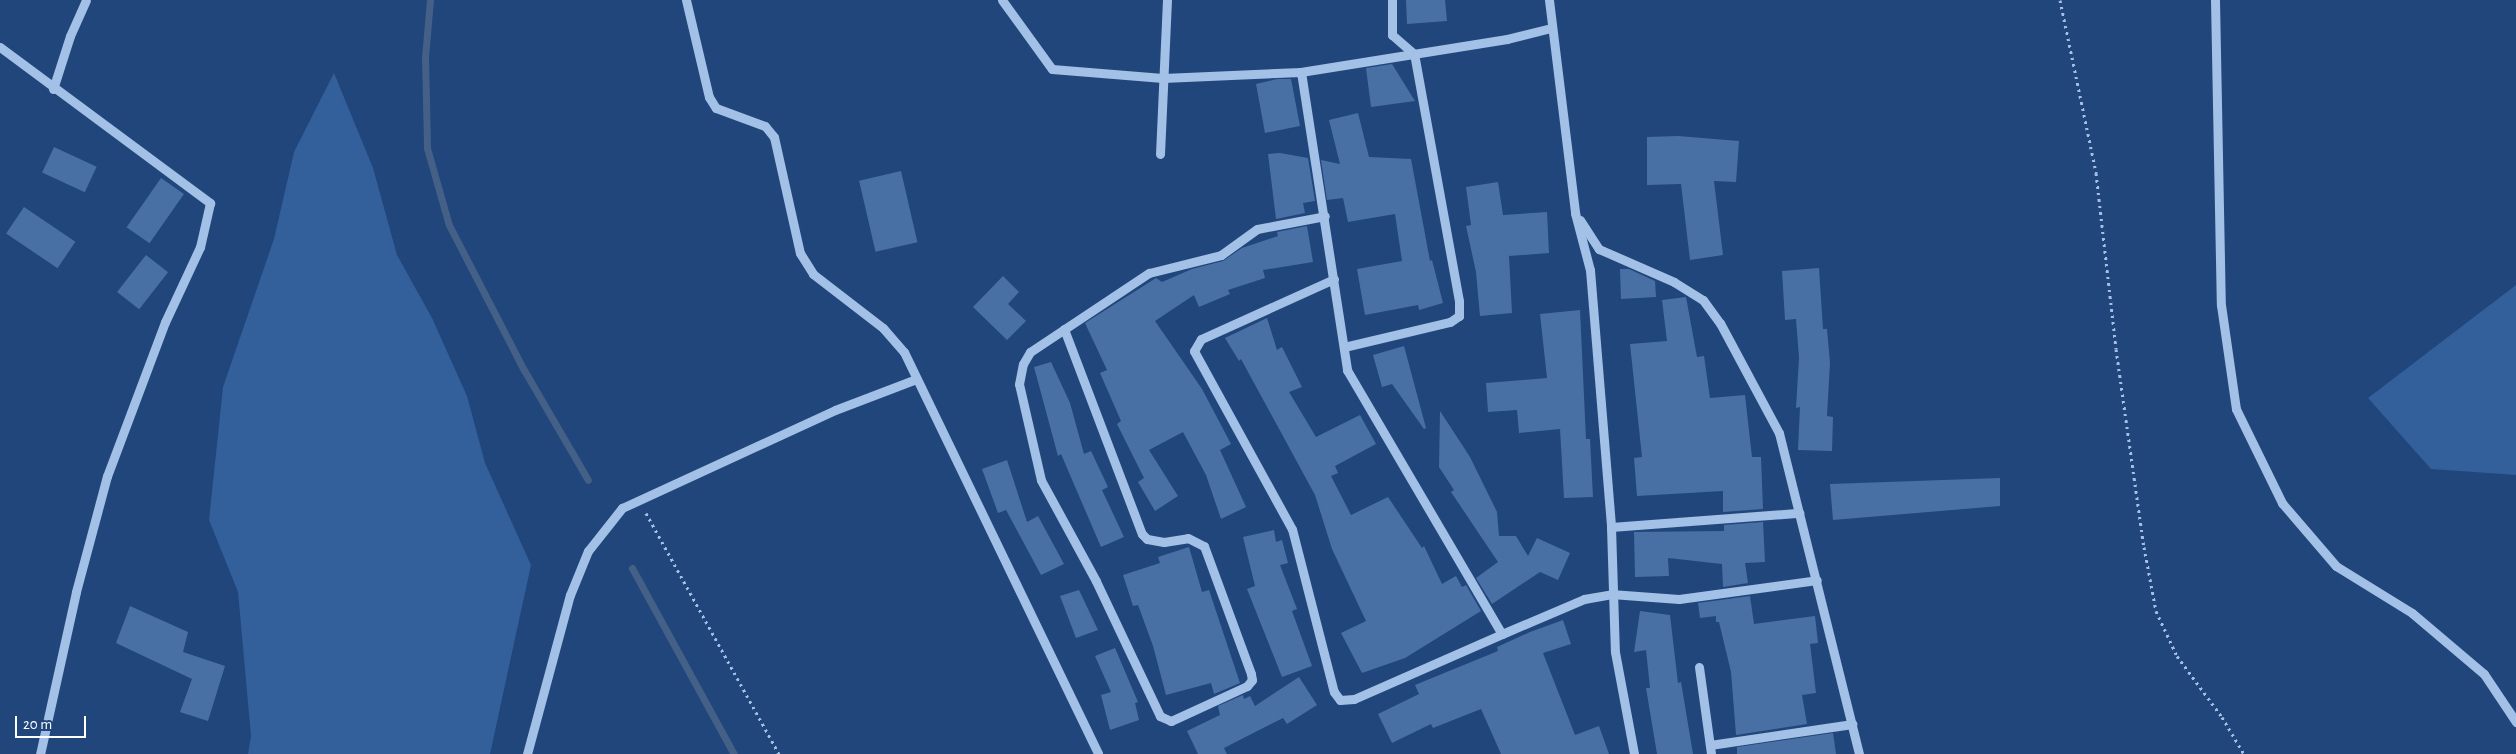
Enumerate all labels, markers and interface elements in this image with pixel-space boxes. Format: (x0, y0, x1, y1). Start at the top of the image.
scale bar (18, 706, 89, 738)
text: 20 m (23, 717, 52, 732)

